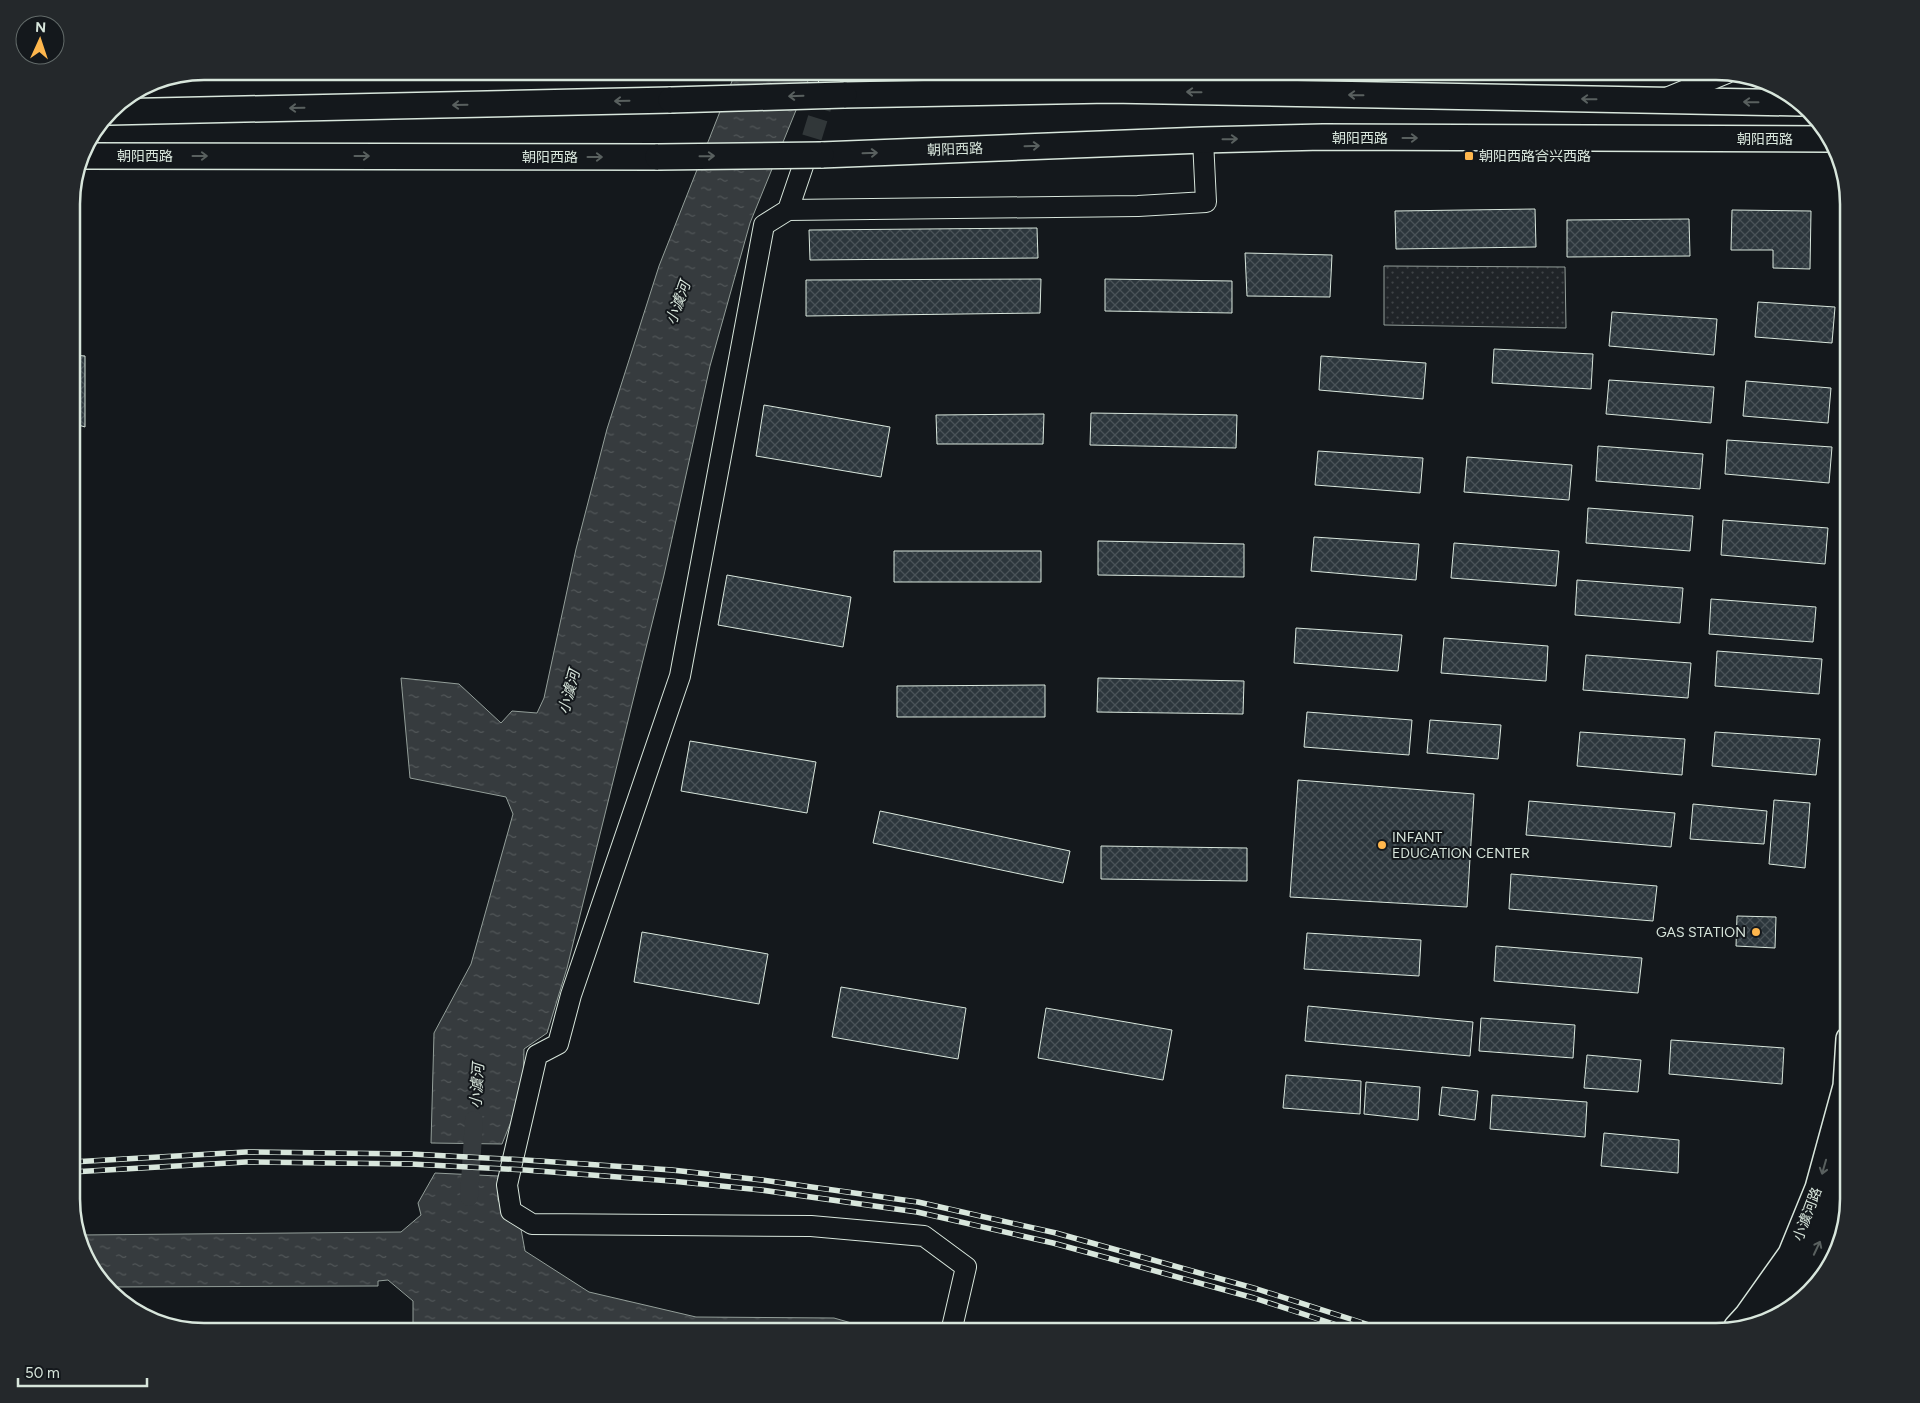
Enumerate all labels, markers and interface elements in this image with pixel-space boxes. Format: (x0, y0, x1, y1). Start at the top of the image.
north arrow (15, 15, 65, 65)
text: N (35, 19, 47, 36)
one-way arrow (1186, 87, 1202, 97)
one-way arrow (1349, 90, 1365, 100)
one-way arrow (788, 91, 804, 101)
one-way arrow (1581, 94, 1598, 104)
one-way arrow (615, 96, 631, 106)
one-way arrow (1743, 97, 1760, 107)
one-way arrow (452, 100, 468, 109)
one-way arrow (290, 103, 306, 113)
street label: 朝阳西路 (1332, 130, 1388, 147)
street label: 朝阳西路 (1737, 131, 1793, 148)
one-way arrow (1401, 133, 1417, 143)
one-way arrow (1221, 134, 1237, 144)
street label: 朝阳西路 (927, 140, 983, 159)
one-way arrow (1024, 142, 1040, 151)
street label: 朝阳西路 (117, 148, 173, 165)
one-way arrow (862, 148, 878, 157)
place label: 朝阳西路合兴西路 (1479, 148, 1591, 165)
street label: 朝阳西路 (522, 149, 578, 166)
marker: 朝阳西路合兴西路 (1463, 150, 1475, 162)
one-way arrow (191, 151, 207, 161)
one-way arrow (354, 151, 370, 161)
one-way arrow (698, 151, 715, 161)
one-way arrow (586, 152, 602, 162)
water label: 小澞河 (662, 276, 695, 327)
water label: 小澞河 (554, 665, 584, 716)
place label: INFANT EDUCATION CENTER (1392, 829, 1530, 862)
marker: INFANT EDUCATION CENTER (1376, 839, 1388, 851)
place label: GAS STATION (1656, 924, 1746, 941)
marker: GAS STATION (1750, 926, 1762, 938)
water label: 小澞河 (466, 1060, 488, 1109)
one-way arrow (1818, 1159, 1828, 1175)
street label: 小澞河路 (1789, 1185, 1825, 1243)
one-way arrow (1812, 1241, 1822, 1256)
scale bar (18, 1356, 146, 1388)
text: 50 m (25, 1364, 60, 1382)

